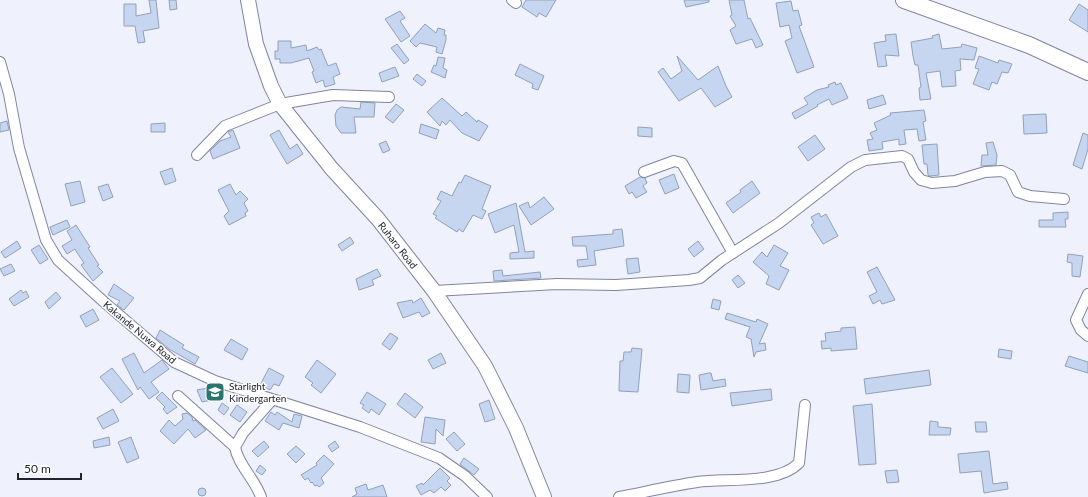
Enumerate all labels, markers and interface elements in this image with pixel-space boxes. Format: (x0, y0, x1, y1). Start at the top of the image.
street label: Ruharo Road (376, 219, 420, 271)
street label: Kakande Nuwa Road (101, 298, 179, 366)
place label: Starlight Kindergarten (229, 380, 286, 404)
school or university icon: Starlight Kindergarten (204, 381, 226, 403)
scale bar (18, 455, 81, 481)
text: 50 m (24, 461, 51, 476)

